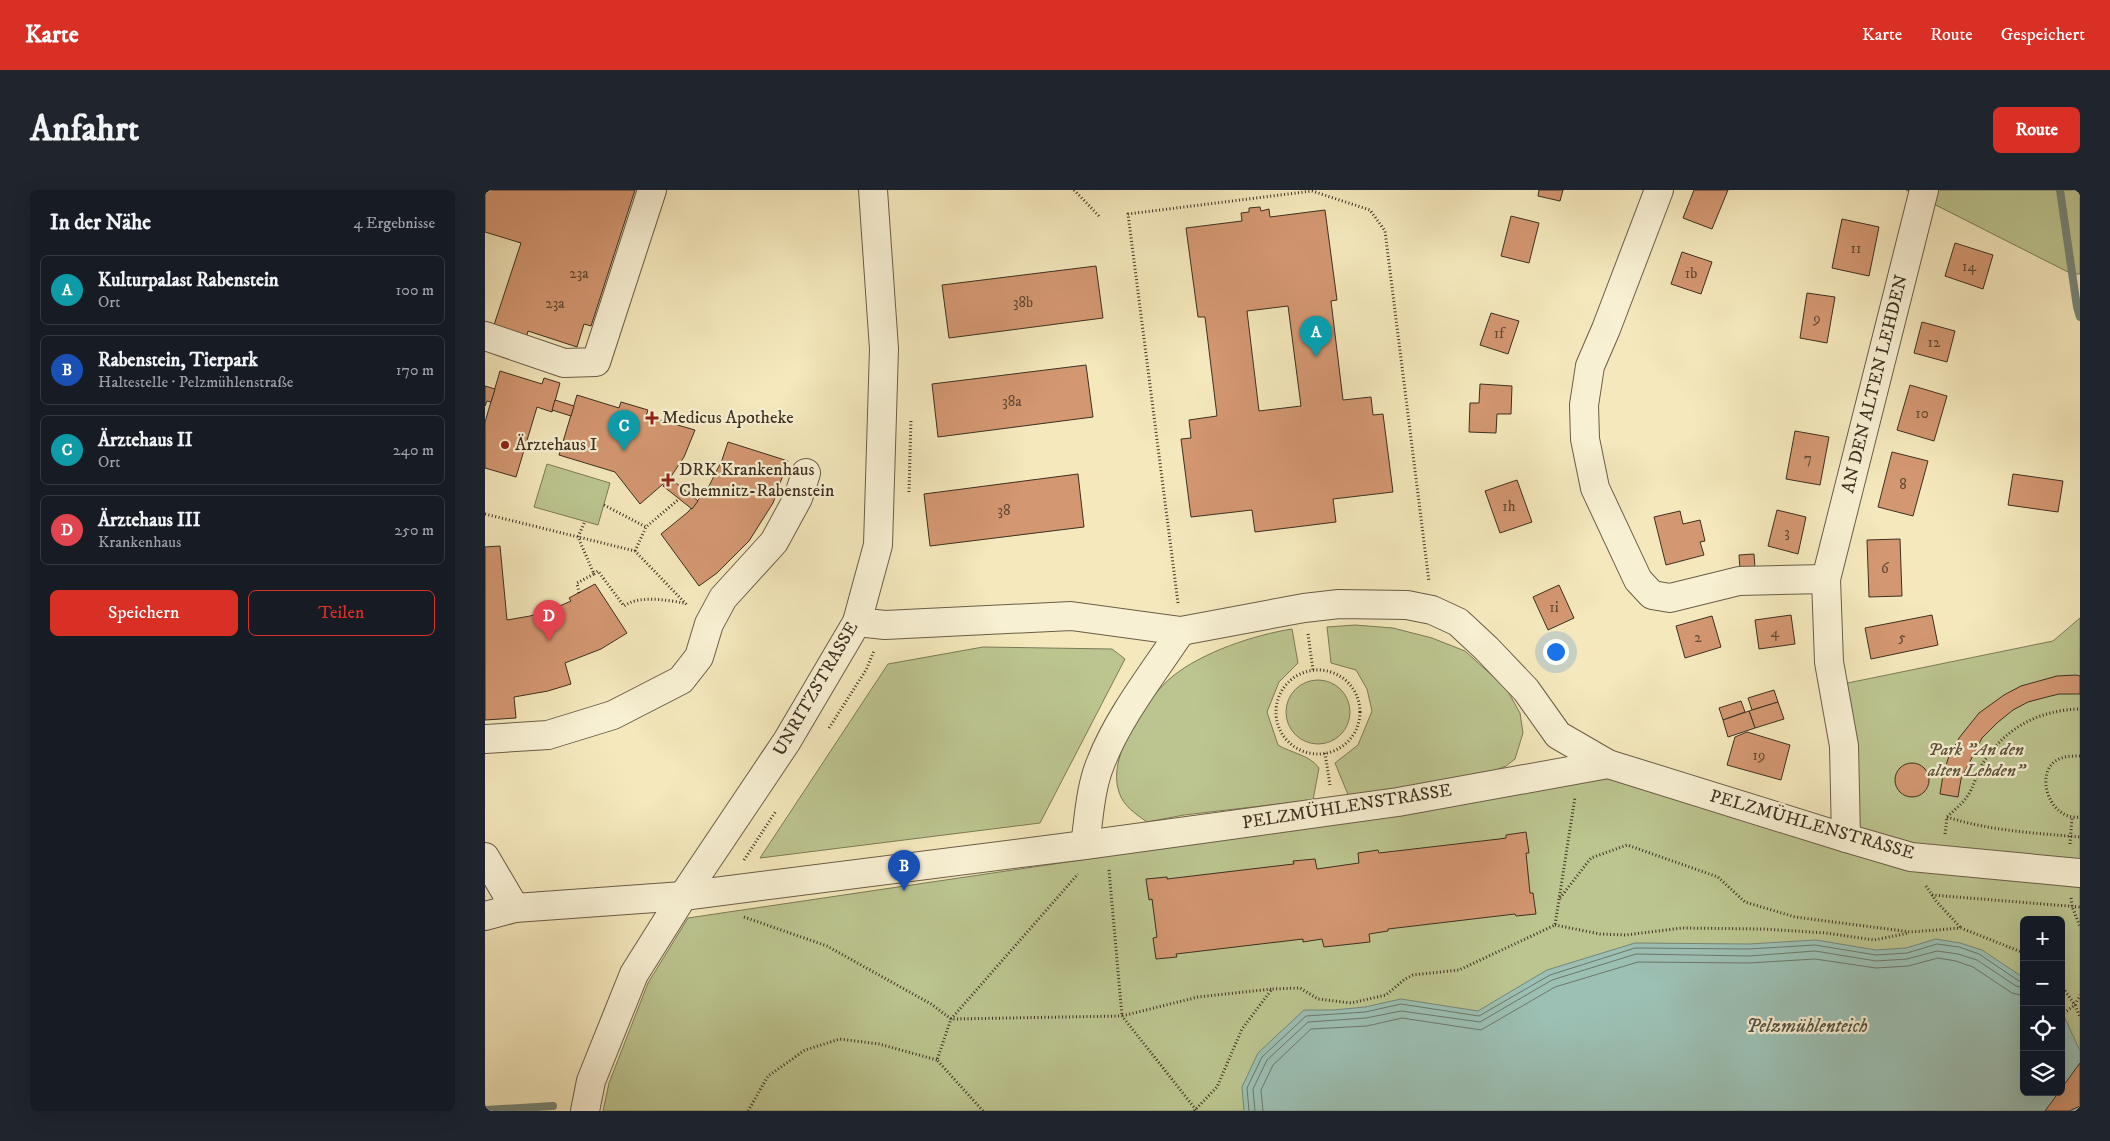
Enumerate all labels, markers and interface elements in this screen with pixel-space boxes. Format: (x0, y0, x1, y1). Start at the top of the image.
text: Karte (25, 20, 79, 50)
text: Karte (1862, 24, 1902, 46)
text: Route (1930, 24, 1973, 46)
text: Gespeichert (2001, 24, 2085, 46)
button: Route (1993, 107, 2080, 153)
text: Anfahrt (30, 108, 139, 152)
text: In der Nähe (50, 210, 151, 236)
text: 4 Ergebnisse (353, 213, 435, 233)
house number: 11 (1850, 239, 1862, 258)
house number: 14 (1962, 257, 1976, 276)
house number: 23a (569, 264, 589, 283)
house number: 1b (1685, 264, 1697, 283)
text: Kulturpalast Rabenstein (98, 269, 279, 292)
street label: AN DEN ALTEN LEHDEN (1837, 272, 1913, 496)
text: A (62, 280, 72, 300)
text: 100 m (396, 280, 434, 300)
text: Ort (98, 292, 120, 312)
house number: 38b (1013, 293, 1033, 312)
house number: 23a (545, 294, 565, 313)
house number: 9 (1812, 309, 1821, 328)
pin: A (1300, 316, 1332, 357)
house number: 1f (1494, 324, 1506, 343)
house number: 12 (1928, 333, 1941, 352)
text: Rabenstein, Tierpark (98, 349, 258, 372)
text: B (62, 360, 72, 380)
text: 170 m (396, 360, 434, 380)
text: Haltestelle · Pelzmühlenstraße (98, 372, 293, 392)
house number: 38a (1002, 392, 1022, 411)
house number: 10 (1915, 404, 1929, 423)
place label: Medicus Apotheke (662, 407, 794, 429)
pin: C (608, 410, 640, 451)
marker: Medicus Apotheke (646, 412, 658, 424)
text: Ärztehaus II (98, 429, 193, 452)
place label: Ärztehaus I (515, 434, 597, 456)
marker: Ärztehaus I (499, 439, 511, 451)
text: C (62, 440, 72, 460)
text: 240 m (393, 440, 434, 460)
house number: 7 (1804, 449, 1812, 468)
text: Ort (98, 452, 120, 472)
place label: DRK Krankenhaus Chemnitz-Rabenstein (679, 459, 835, 502)
marker: DRK Krankenhaus Chemnitz-Rabenstein (661, 473, 675, 487)
house number: 8 (1899, 475, 1907, 494)
house number: 1h (1502, 497, 1516, 516)
house number: 38 (997, 501, 1011, 520)
text: Ärztehaus III (98, 509, 200, 532)
text: D (61, 520, 73, 540)
text: 250 m (394, 520, 434, 540)
house number: 3 (1784, 523, 1790, 542)
text: Krankenhaus (98, 532, 181, 552)
house number: 6 (1881, 559, 1890, 578)
button: Speichern (50, 590, 238, 636)
button: Teilen (248, 590, 435, 636)
house number: 1i (1549, 598, 1559, 617)
pin: D (533, 600, 565, 641)
street label: UNRITZSTRASSE (769, 618, 864, 760)
house number: 4 (1771, 623, 1780, 642)
house number: 2 (1694, 628, 1702, 647)
house number: 5 (1898, 628, 1906, 647)
your location (1543, 639, 1569, 665)
park label: Park "An den alten Lehden" (1927, 739, 2027, 782)
house number: 19 (1753, 746, 1765, 765)
street label: PELZMÜHLENSTRASSE (1241, 780, 1454, 834)
street label: PELZMÜHLENSTRASSE (1707, 785, 1917, 865)
pin: B (888, 850, 920, 891)
map controls (2020, 916, 2065, 1096)
button: + (2020, 916, 2065, 961)
button: − (2020, 961, 2065, 1006)
button: locate (2020, 1006, 2065, 1051)
water label: Pelzmühlenteich (1746, 1015, 1868, 1038)
button: layers (2020, 1051, 2065, 1096)

